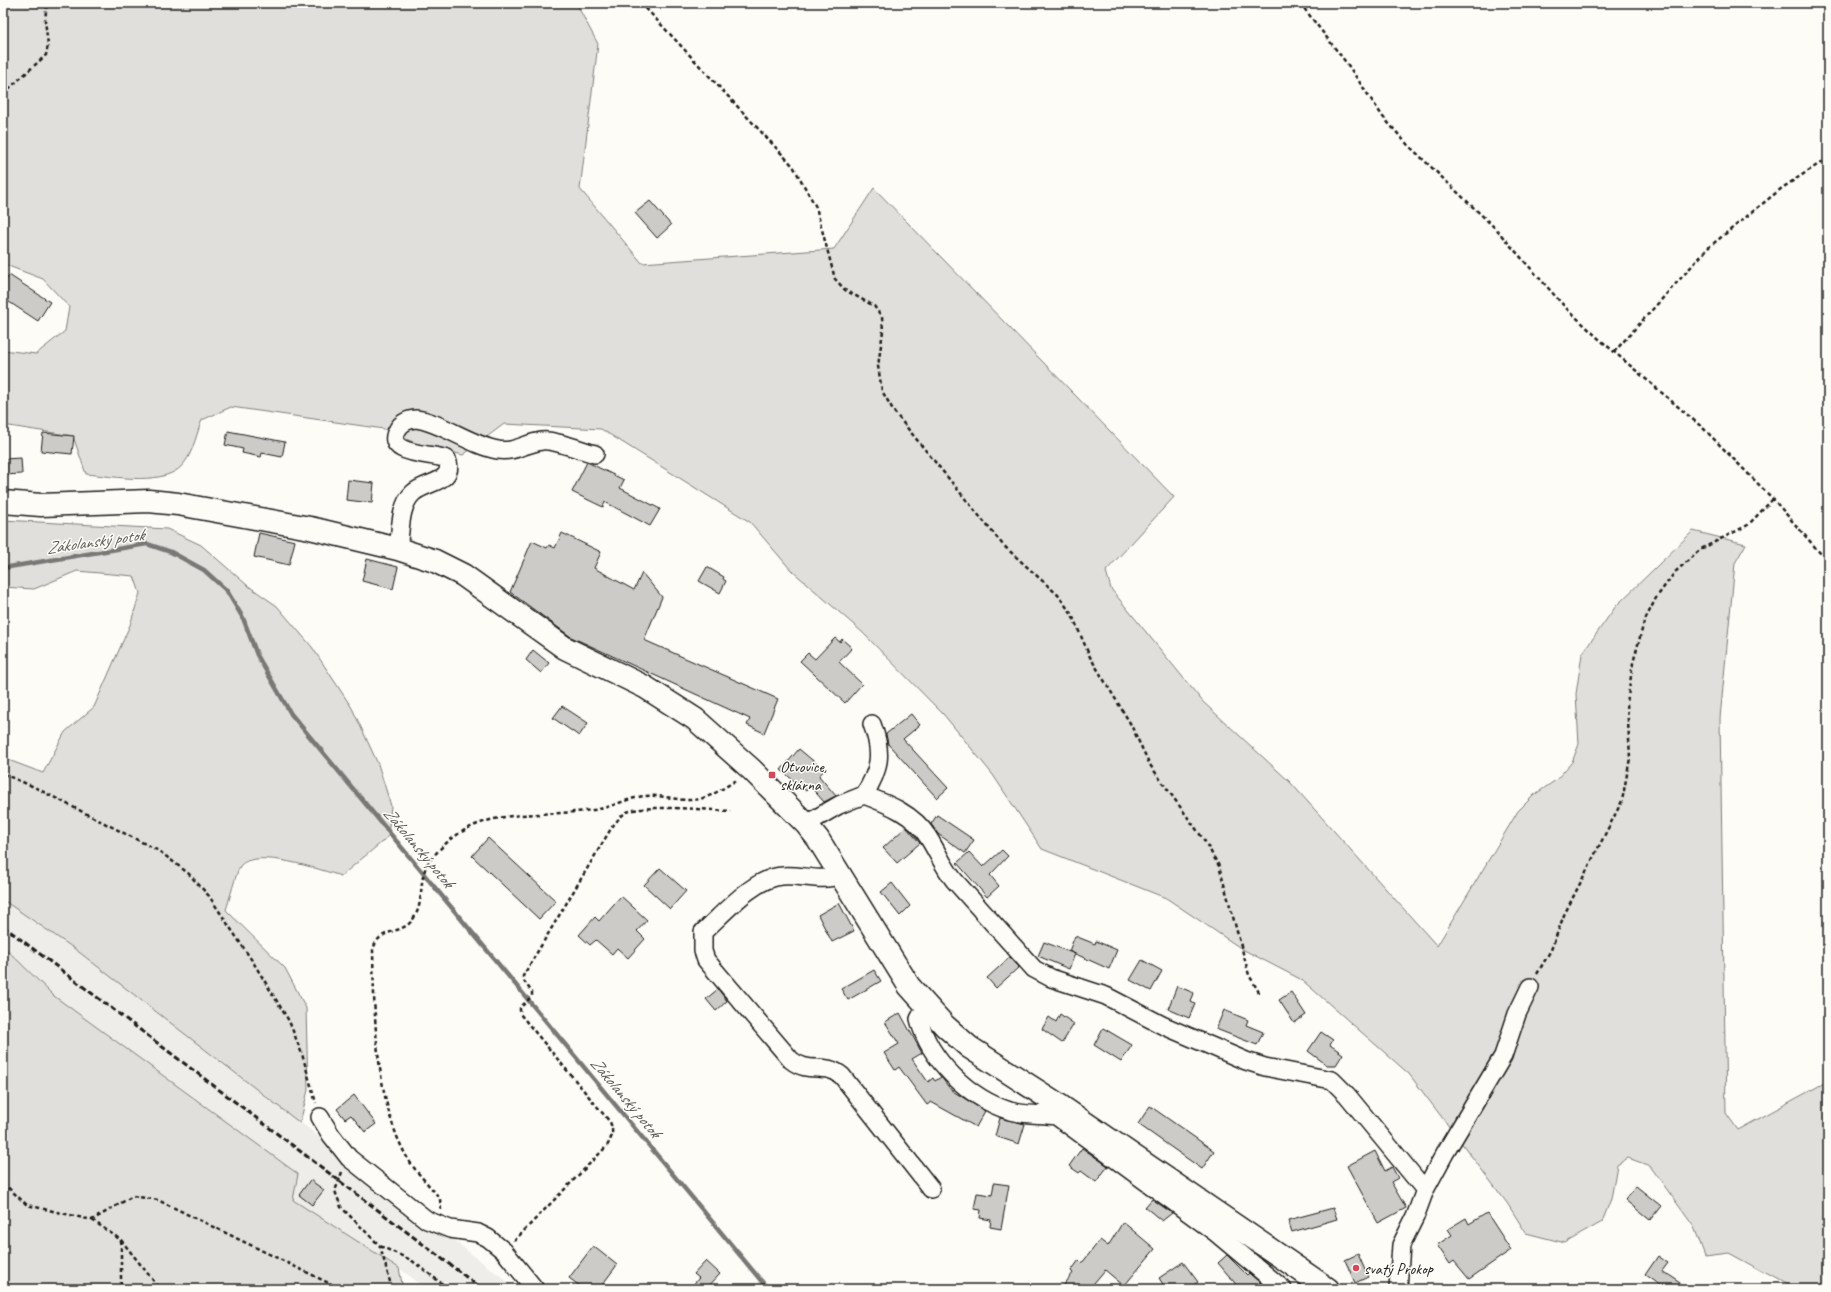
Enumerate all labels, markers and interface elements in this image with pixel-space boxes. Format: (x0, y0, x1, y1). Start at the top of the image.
water label: Zákolanský potok (45, 524, 149, 559)
place label: Otvovice, sklárna (780, 757, 827, 795)
marker: Otvovice, sklárna (767, 770, 777, 780)
water label: Zákolanský potok (379, 803, 461, 895)
water label: Zákolanský potok (586, 1053, 668, 1145)
place label: svatý Prokop (1364, 1259, 1434, 1279)
marker: svatý Prokop (1351, 1263, 1361, 1273)

